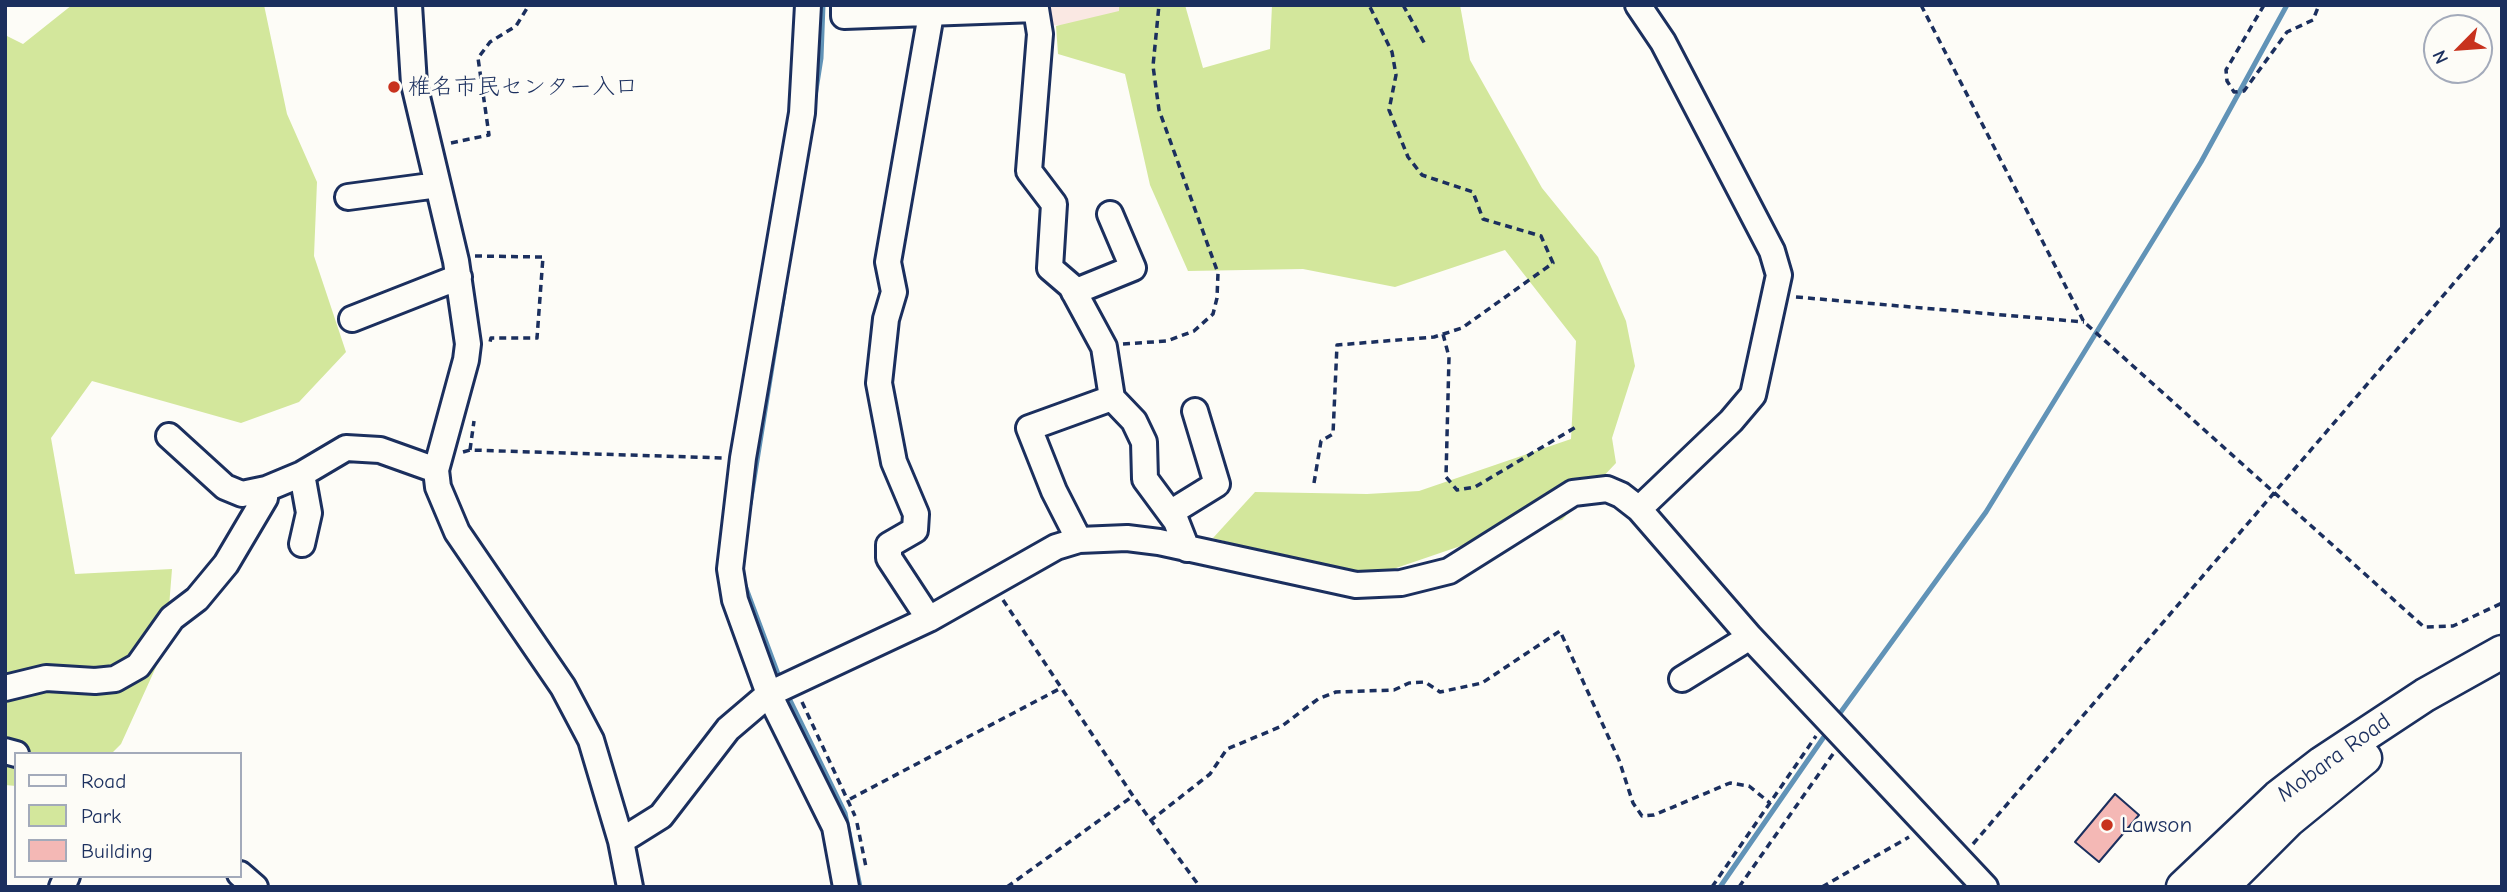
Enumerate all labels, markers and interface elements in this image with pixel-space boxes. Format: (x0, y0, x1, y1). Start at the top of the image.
north arrow (2423, 14, 2493, 84)
text: N (2428, 47, 2453, 67)
place label: 椎名市民センター入口 (408, 73, 638, 101)
marker: 椎名市民センター入口 (386, 79, 402, 95)
street label: Mobara Road (2272, 708, 2396, 808)
legend (14, 752, 242, 878)
text: Road (81, 769, 126, 793)
text: Park (81, 804, 121, 828)
place label: Lawson (2121, 811, 2192, 839)
marker: Lawson (2099, 817, 2115, 833)
text: Building (81, 839, 153, 863)

